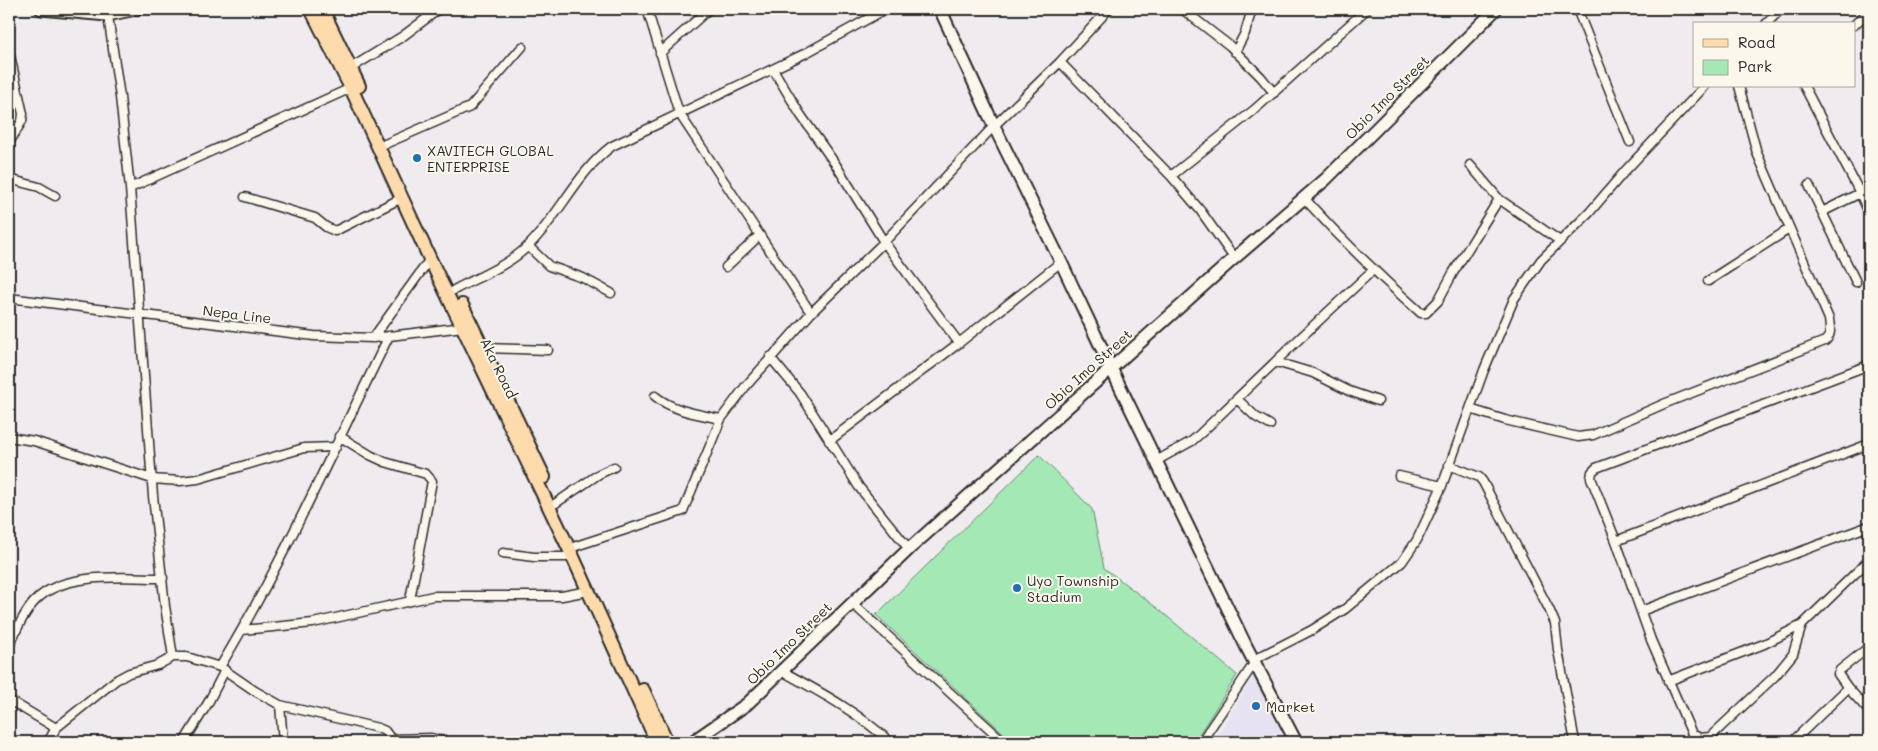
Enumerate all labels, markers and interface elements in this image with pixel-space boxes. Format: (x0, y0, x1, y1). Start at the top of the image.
legend (1693, 22, 1856, 88)
text: Road (1738, 32, 1775, 52)
street label: Obio Imo Street (1341, 51, 1433, 143)
text: Park (1738, 56, 1772, 76)
place label: XAVITECH GLOBAL ENTERPRISE (427, 141, 555, 176)
marker: XAVITECH GLOBAL ENTERPRISE (411, 152, 423, 164)
street label: Nepa Line (202, 300, 272, 328)
street label: Obio Imo Street (1040, 325, 1136, 413)
street label: Aka Road (476, 335, 522, 402)
place label: Uyo Township Stadium (1027, 571, 1119, 606)
marker: Uyo Township Stadium (1011, 582, 1023, 594)
street label: Obio Imo Street (742, 597, 836, 689)
place label: Market (1266, 697, 1315, 716)
marker: Market (1250, 700, 1262, 712)

